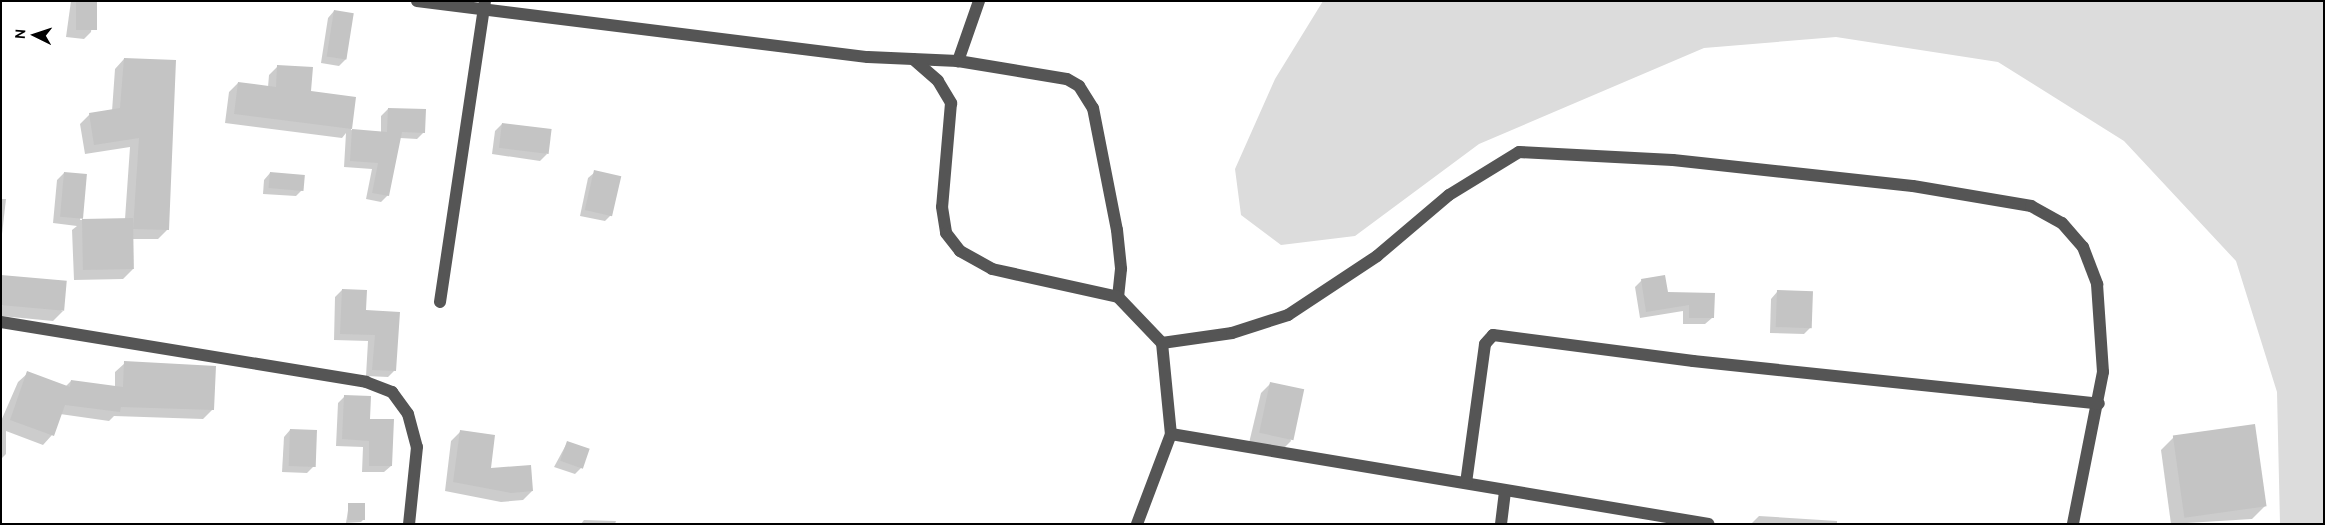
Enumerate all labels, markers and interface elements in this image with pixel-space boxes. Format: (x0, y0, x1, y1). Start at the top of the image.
north arrow (10, 10, 60, 60)
text: N (11, 28, 29, 40)

